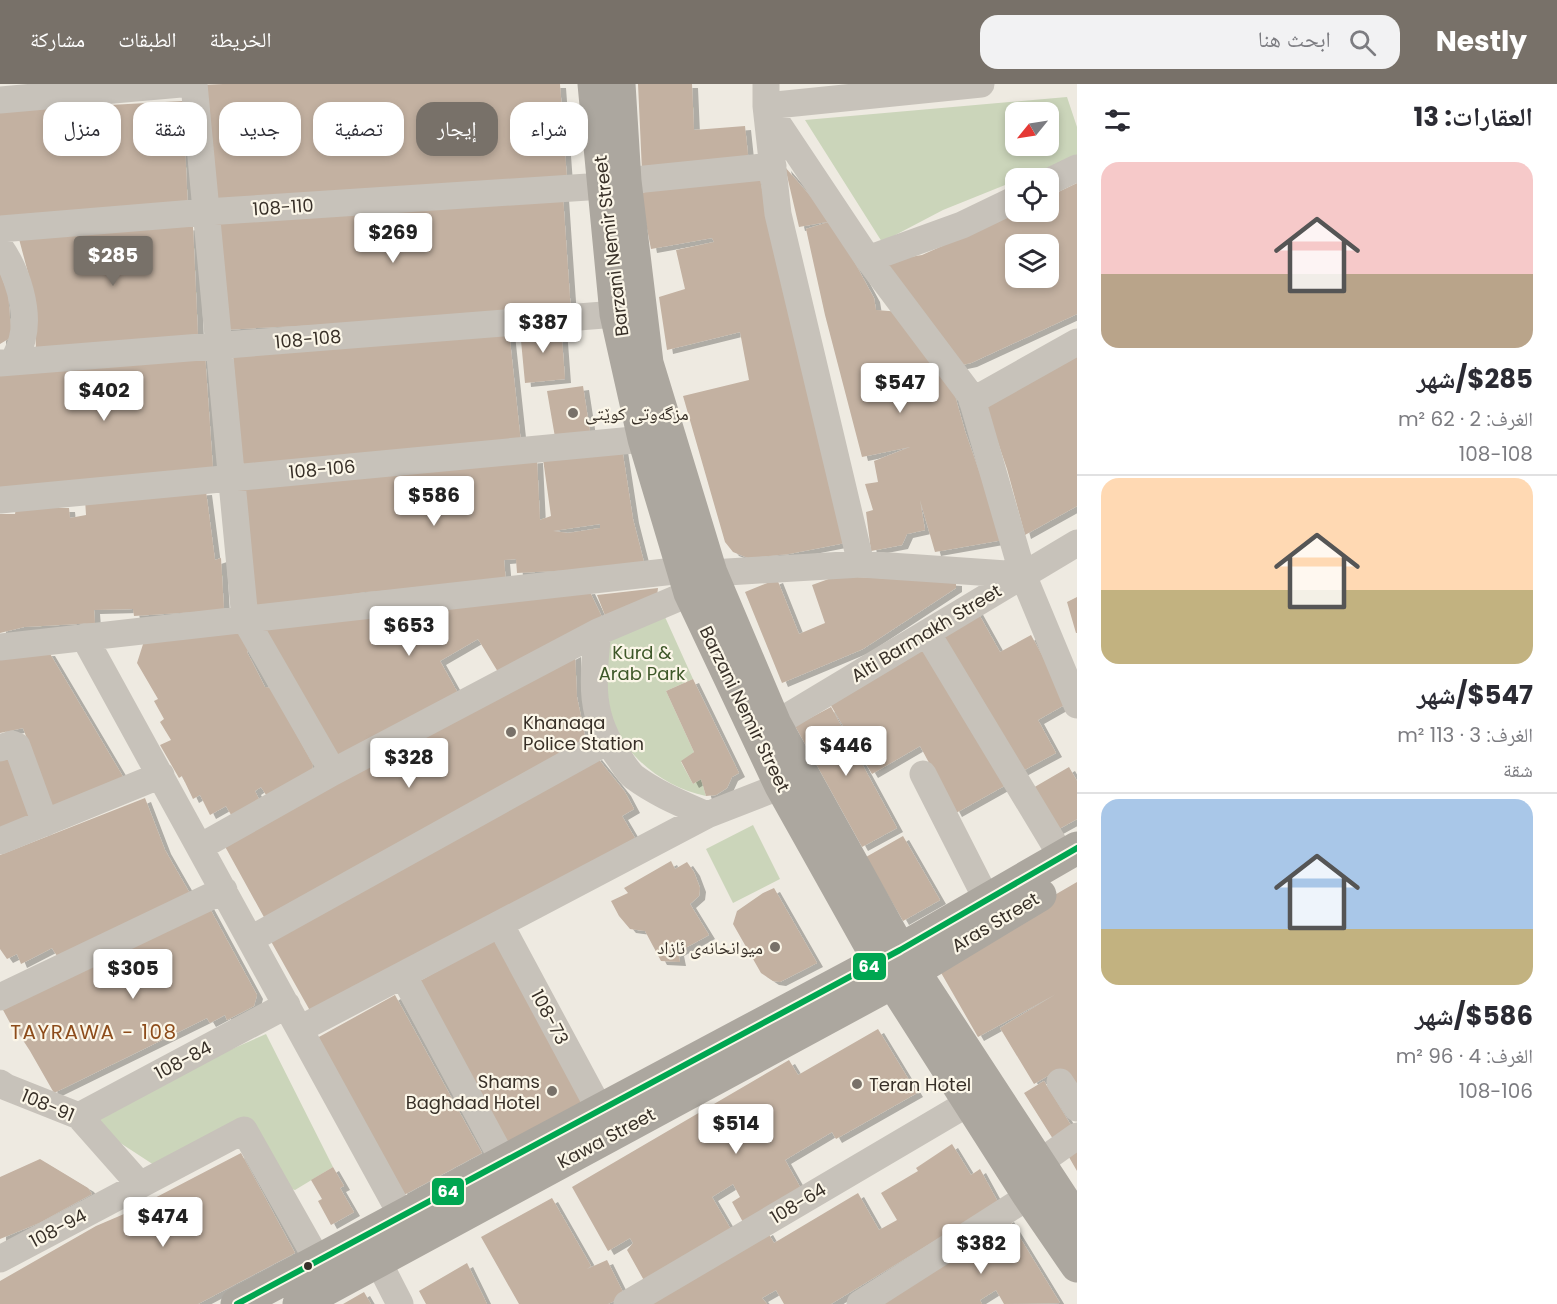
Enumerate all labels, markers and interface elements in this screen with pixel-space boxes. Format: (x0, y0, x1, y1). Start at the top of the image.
search box (980, 15, 1400, 69)
text: Nestly (1436, 22, 1527, 61)
text: ابحث هنا (1258, 24, 1331, 55)
text: مشاركة (30, 25, 85, 54)
text: الطبقات (118, 25, 177, 54)
text: الخريطة (210, 25, 271, 54)
icon: search (1346, 26, 1379, 59)
text: العقارات: 13 (1414, 99, 1533, 135)
chip: منزل (43, 102, 121, 156)
chip: شقة (133, 102, 207, 156)
chip: جديد (219, 102, 301, 156)
chip: تصفية (313, 102, 404, 156)
chip: إيجار (416, 102, 498, 156)
chip: شراء (510, 102, 588, 156)
north arrow (1005, 102, 1059, 156)
map controls (1005, 102, 1059, 288)
icon: filters (1101, 104, 1134, 137)
street label: Barzani Nemir Street (588, 154, 634, 338)
button: locate (1005, 168, 1059, 222)
street label: 108-110 (252, 192, 314, 222)
icon: home (1263, 201, 1371, 309)
pin: $269 (357, 213, 429, 264)
text: $269 (368, 218, 418, 246)
button: layers (1005, 234, 1059, 288)
pin: $285 (77, 236, 149, 287)
text: $285 (88, 241, 138, 269)
pin: $387 (507, 303, 579, 354)
text: $387 (519, 308, 567, 336)
street label: 108-108 (274, 324, 342, 354)
text: $285/شهر (1417, 361, 1533, 397)
pin: $547 (864, 363, 936, 414)
text: $547 (875, 368, 925, 396)
pin: $402 (68, 371, 140, 422)
text: $402 (78, 376, 130, 404)
place label: مزگەوتی کوێتی (585, 401, 689, 426)
text: الغرف: 2 · 62 m² (1398, 405, 1533, 433)
marker: مزگەوتی کوێتی (566, 406, 580, 420)
text: 108-108 (1459, 440, 1533, 468)
street label: 108-106 (288, 454, 356, 484)
pin: $586 (398, 476, 470, 527)
text: $586 (408, 481, 460, 509)
icon: home (1263, 517, 1371, 625)
street label: Alti Barmakh Street (846, 578, 1006, 688)
pin: $653 (373, 606, 445, 657)
text: $653 (384, 611, 435, 639)
street label: Barzani Nemir Street (694, 622, 796, 796)
park label: Kurd & Arab Park (599, 640, 686, 686)
text: $547/شهر (1417, 677, 1533, 713)
place label: Khanaqa Police Station (523, 710, 644, 756)
text: الغرف: 3 · 113 m² (1397, 721, 1533, 749)
marker: Khanaqa Police Station (504, 725, 518, 739)
pin: $446 (810, 726, 882, 777)
text: $446 (820, 731, 872, 759)
pin: $328 (373, 738, 445, 789)
text: $328 (384, 743, 434, 771)
text: شقة (1503, 756, 1533, 784)
icon: home (1263, 838, 1371, 946)
street label: Aras Street (947, 886, 1043, 958)
place label: میوانخانەی ئازاد (657, 935, 763, 960)
marker: میوانخانەی ئازاد (768, 940, 782, 954)
pin: $305 (97, 949, 169, 1000)
line badge: 64 (852, 952, 887, 981)
text: $305 (107, 954, 159, 982)
text: 64 (858, 955, 880, 978)
street label: 108-73 (525, 985, 575, 1049)
text: $586/شهر (1415, 998, 1533, 1034)
district label: TAYRAWA - 108 (10, 1018, 178, 1046)
street label: 108-84 (150, 1035, 216, 1085)
text: الغرف: 4 · 96 m² (1396, 1042, 1533, 1070)
place label: Shams Baghdad Hotel (406, 1069, 540, 1115)
place label: Teran Hotel (869, 1072, 971, 1097)
marker: Teran Hotel (850, 1077, 864, 1091)
text: 108-106 (1459, 1077, 1533, 1105)
street label: 108-91 (18, 1083, 78, 1127)
marker: Shams Baghdad Hotel (545, 1084, 559, 1098)
street label: Kawa Street (553, 1102, 659, 1174)
pin: $514 (700, 1104, 772, 1155)
text: $514 (712, 1109, 760, 1137)
line badge: 64 (431, 1177, 465, 1206)
street label: 108-64 (765, 1177, 831, 1229)
text: 64 (437, 1180, 459, 1203)
pin: $474 (127, 1197, 199, 1248)
text: $474 (138, 1202, 188, 1230)
street label: 108-94 (25, 1203, 91, 1253)
pin: $382 (945, 1224, 1017, 1275)
text: $382 (956, 1229, 1006, 1257)
unlabelled marker (302, 1260, 314, 1272)

